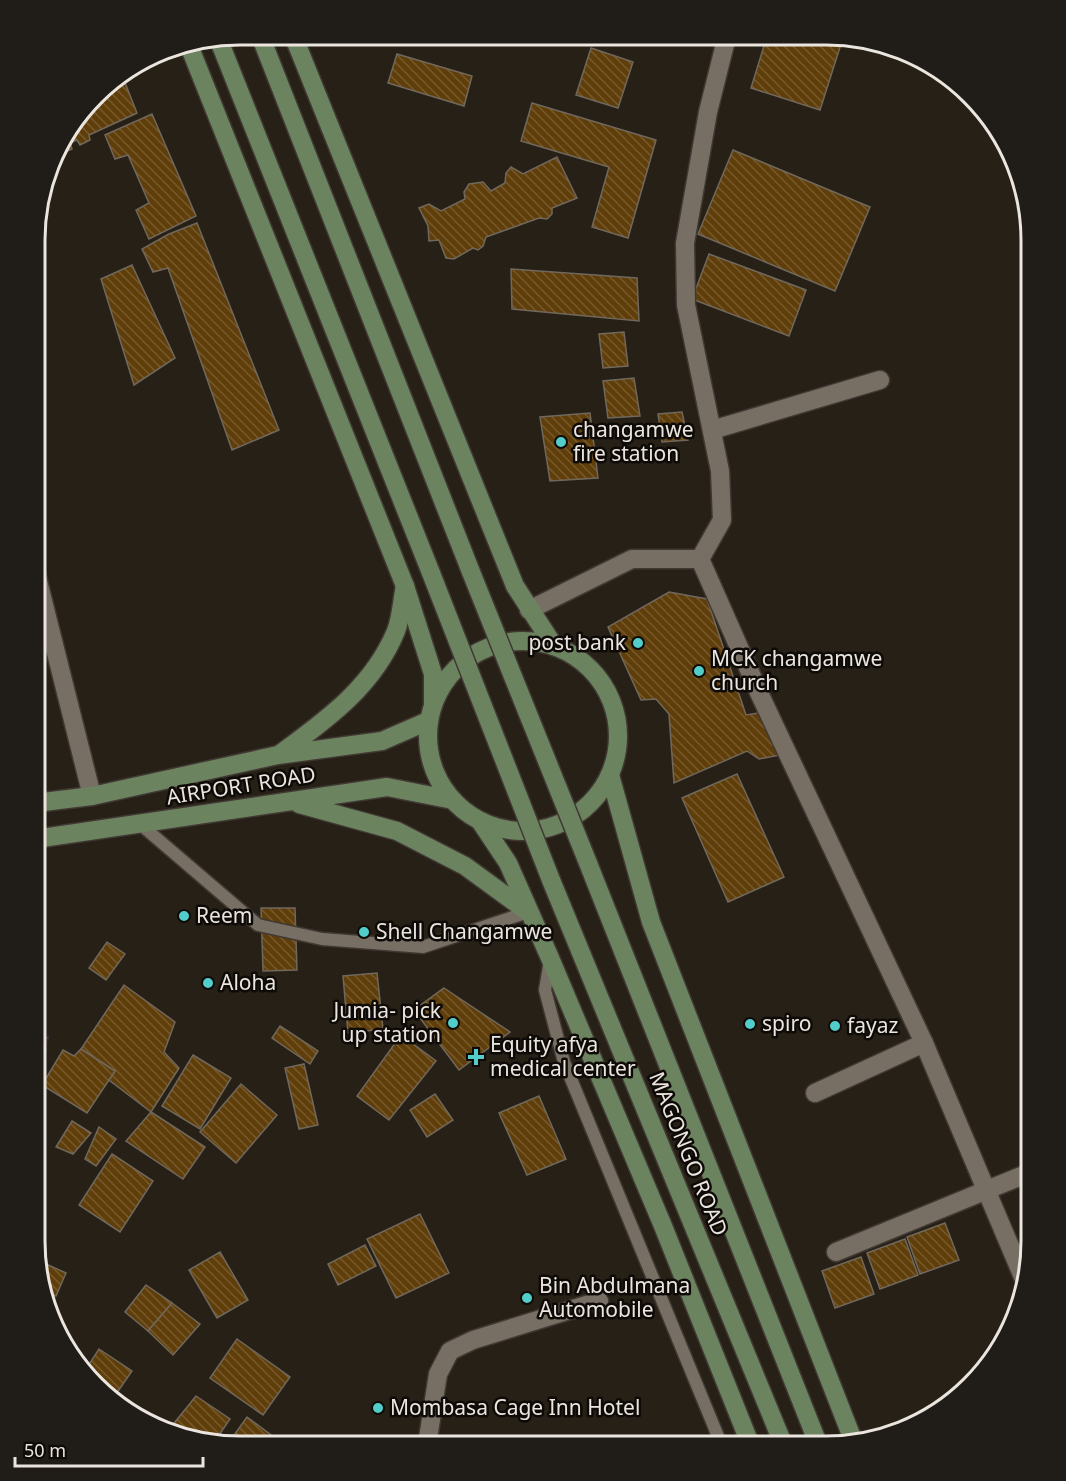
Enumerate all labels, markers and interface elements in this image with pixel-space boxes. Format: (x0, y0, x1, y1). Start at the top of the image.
place label: changamwe fire station (573, 415, 694, 467)
marker: changamwe fire station (554, 435, 568, 449)
place label: post bank (528, 628, 627, 656)
marker: post bank (631, 636, 645, 650)
place label: MCK changamwe church (711, 644, 882, 696)
marker: MCK changamwe church (692, 664, 706, 678)
street label: AIRPORT ROAD (164, 759, 317, 811)
place label: Reem (196, 901, 252, 929)
marker: Reem (177, 909, 191, 923)
place label: Shell Changamwe (376, 917, 552, 945)
marker: Shell Changamwe (357, 925, 371, 939)
place label: Aloha (220, 968, 276, 996)
marker: Aloha (201, 976, 215, 990)
place label: Jumia- pick up station (332, 996, 442, 1048)
place label: spiro (762, 1009, 811, 1037)
place label: fayaz (847, 1011, 898, 1039)
marker: Jumia- pick up station (446, 1016, 460, 1030)
marker: spiro (743, 1017, 757, 1031)
marker: fayaz (828, 1019, 842, 1033)
place label: Equity afya medical center (490, 1030, 636, 1082)
marker: Equity afya medical center (467, 1048, 485, 1066)
street label: MAGONGO ROAD (643, 1067, 735, 1240)
place label: Bin Abdulmana Automobile (539, 1271, 690, 1323)
marker: Bin Abdulmana Automobile (520, 1291, 534, 1305)
place label: Mombasa Cage Inn Hotel (390, 1393, 640, 1421)
marker: Mombasa Cage Inn Hotel (371, 1401, 385, 1415)
scale bar (15, 1430, 202, 1468)
text: 50 m (24, 1438, 66, 1462)

